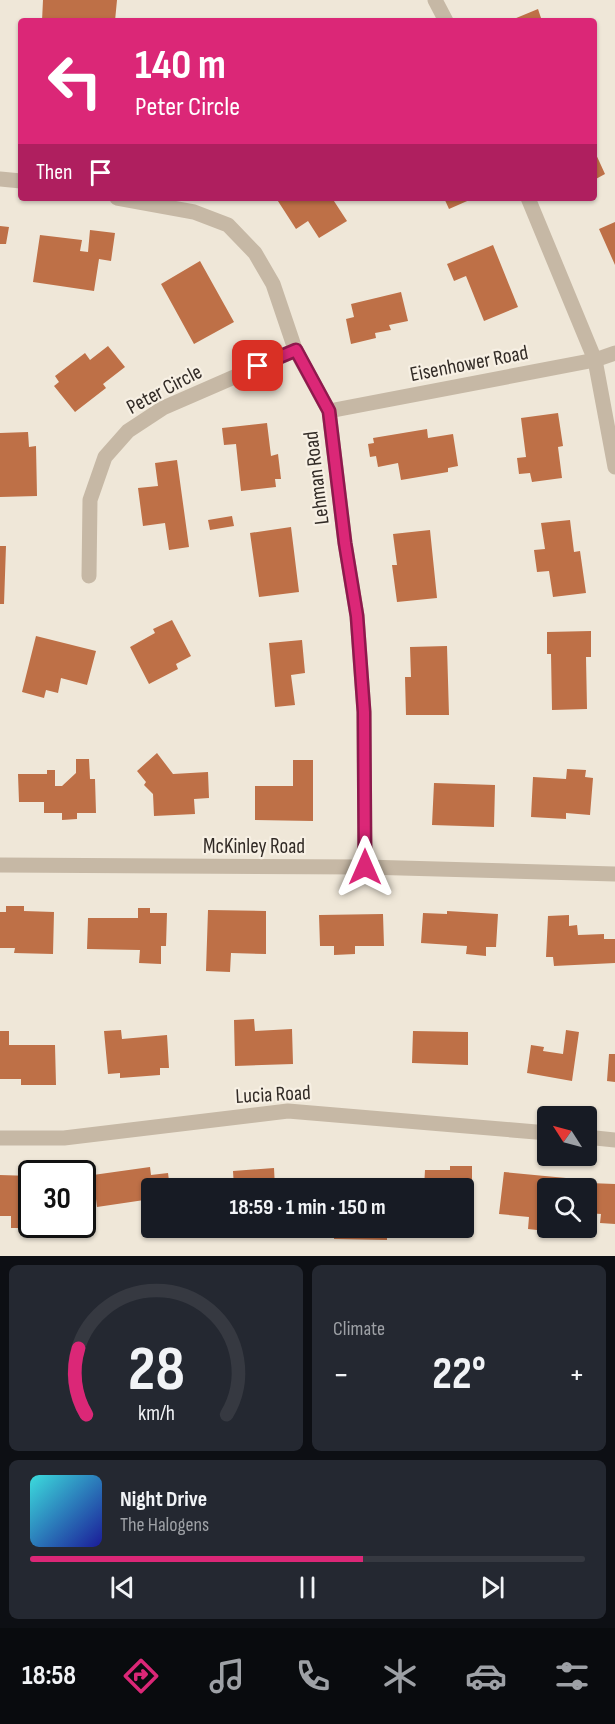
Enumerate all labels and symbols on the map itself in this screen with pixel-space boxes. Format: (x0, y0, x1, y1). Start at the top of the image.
pin (232, 340, 283, 391)
street label: Eisenhower Road (408, 340, 530, 387)
street label: Peter Circle (122, 359, 206, 420)
street label: Lehman Road (298, 430, 335, 526)
street label: McKinley Road (203, 834, 305, 859)
position arrow (333, 835, 397, 899)
street label: Lucia Road (235, 1080, 311, 1109)
north arrow (537, 1106, 597, 1166)
speed limit sign: 30 (18, 1160, 96, 1238)

